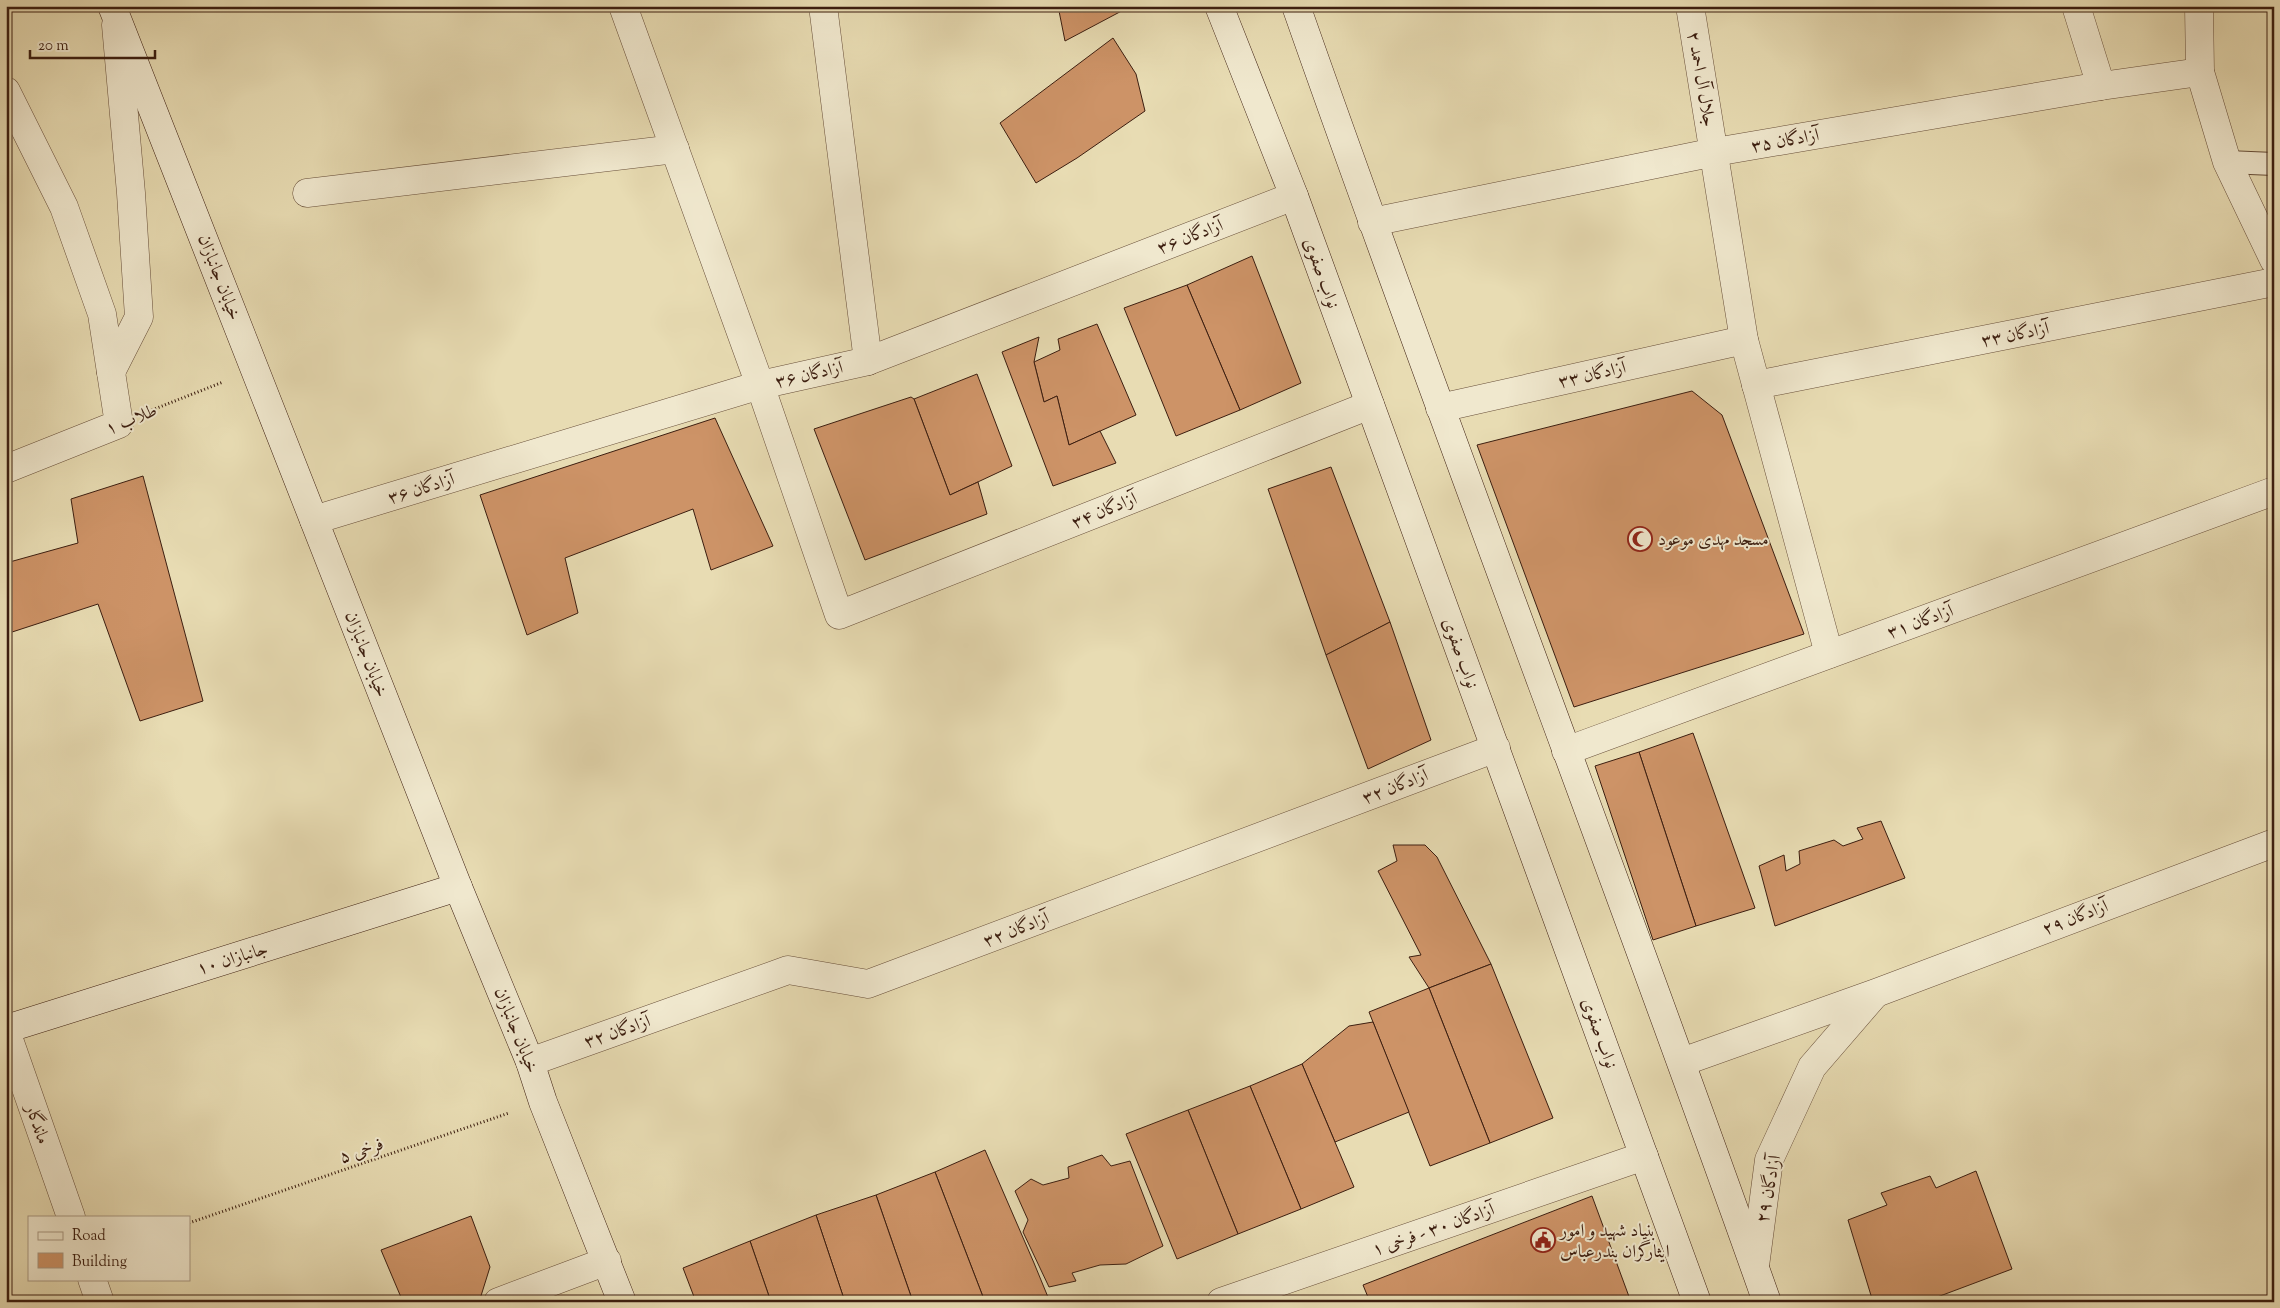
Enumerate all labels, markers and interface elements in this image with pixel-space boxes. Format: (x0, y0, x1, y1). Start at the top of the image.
scale bar (30, 28, 155, 60)
street label: جلال آل احمد ۲ (1679, 30, 1721, 129)
text: 20 m (38, 36, 69, 57)
street label: آزادگان ۳۵ (1749, 123, 1823, 161)
street label: آزادگان ۳۶ (1154, 213, 1229, 262)
street label: خیابان جانبازان (190, 231, 246, 325)
street label: نواب صفوی (1295, 235, 1345, 313)
street label: آزادگان ۳۳ (1979, 316, 2054, 355)
street label: آزادگان ۳۶ (773, 355, 848, 396)
street label: آزادگان ۳۳ (1556, 355, 1631, 396)
street label: طلاب ۱ (102, 399, 162, 443)
street label: آزادگان ۳۶ (385, 467, 460, 512)
street label: آزادگان ۳۴ (1068, 486, 1143, 537)
mosque icon: مسجد مهدی موعود (1627, 526, 1653, 552)
place label: مسجد مهدی موعود (1658, 528, 1769, 554)
street label: آزادگان ۳۱ (1884, 598, 1959, 647)
street label: خیابان جانبازان (337, 608, 393, 702)
street label: نواب صفوی (1434, 615, 1484, 693)
street label: آزادگان ۳۲ (1359, 763, 1434, 812)
street label: آزادگان ۲۹ (2039, 894, 2114, 943)
street label: آزادگان ۳۲ (980, 906, 1055, 955)
street label: جانبازان ۱۰ (194, 937, 271, 983)
street label: خیابان جانبازان (486, 984, 544, 1078)
street label: نواب صفوی (1573, 995, 1623, 1073)
street label: آزادگان ۳۲ (581, 1009, 656, 1056)
street label: ماندگار (17, 1099, 55, 1148)
street label: فرخی ۵ (336, 1132, 387, 1172)
street label: آزادگان ۲۹ (1751, 1151, 1790, 1226)
street label: آزادگان ۳۰ - فرخی ۱ (1369, 1197, 1500, 1264)
legend (28, 1216, 190, 1280)
place label: بنیاد شهید و امور ایثارگران بندرعباس (1558, 1219, 1670, 1266)
text: Road (72, 1226, 106, 1247)
public building icon: بنیاد شهید و امور ایثارگران بندرعباس (1530, 1227, 1556, 1253)
text: Building (72, 1252, 127, 1273)

